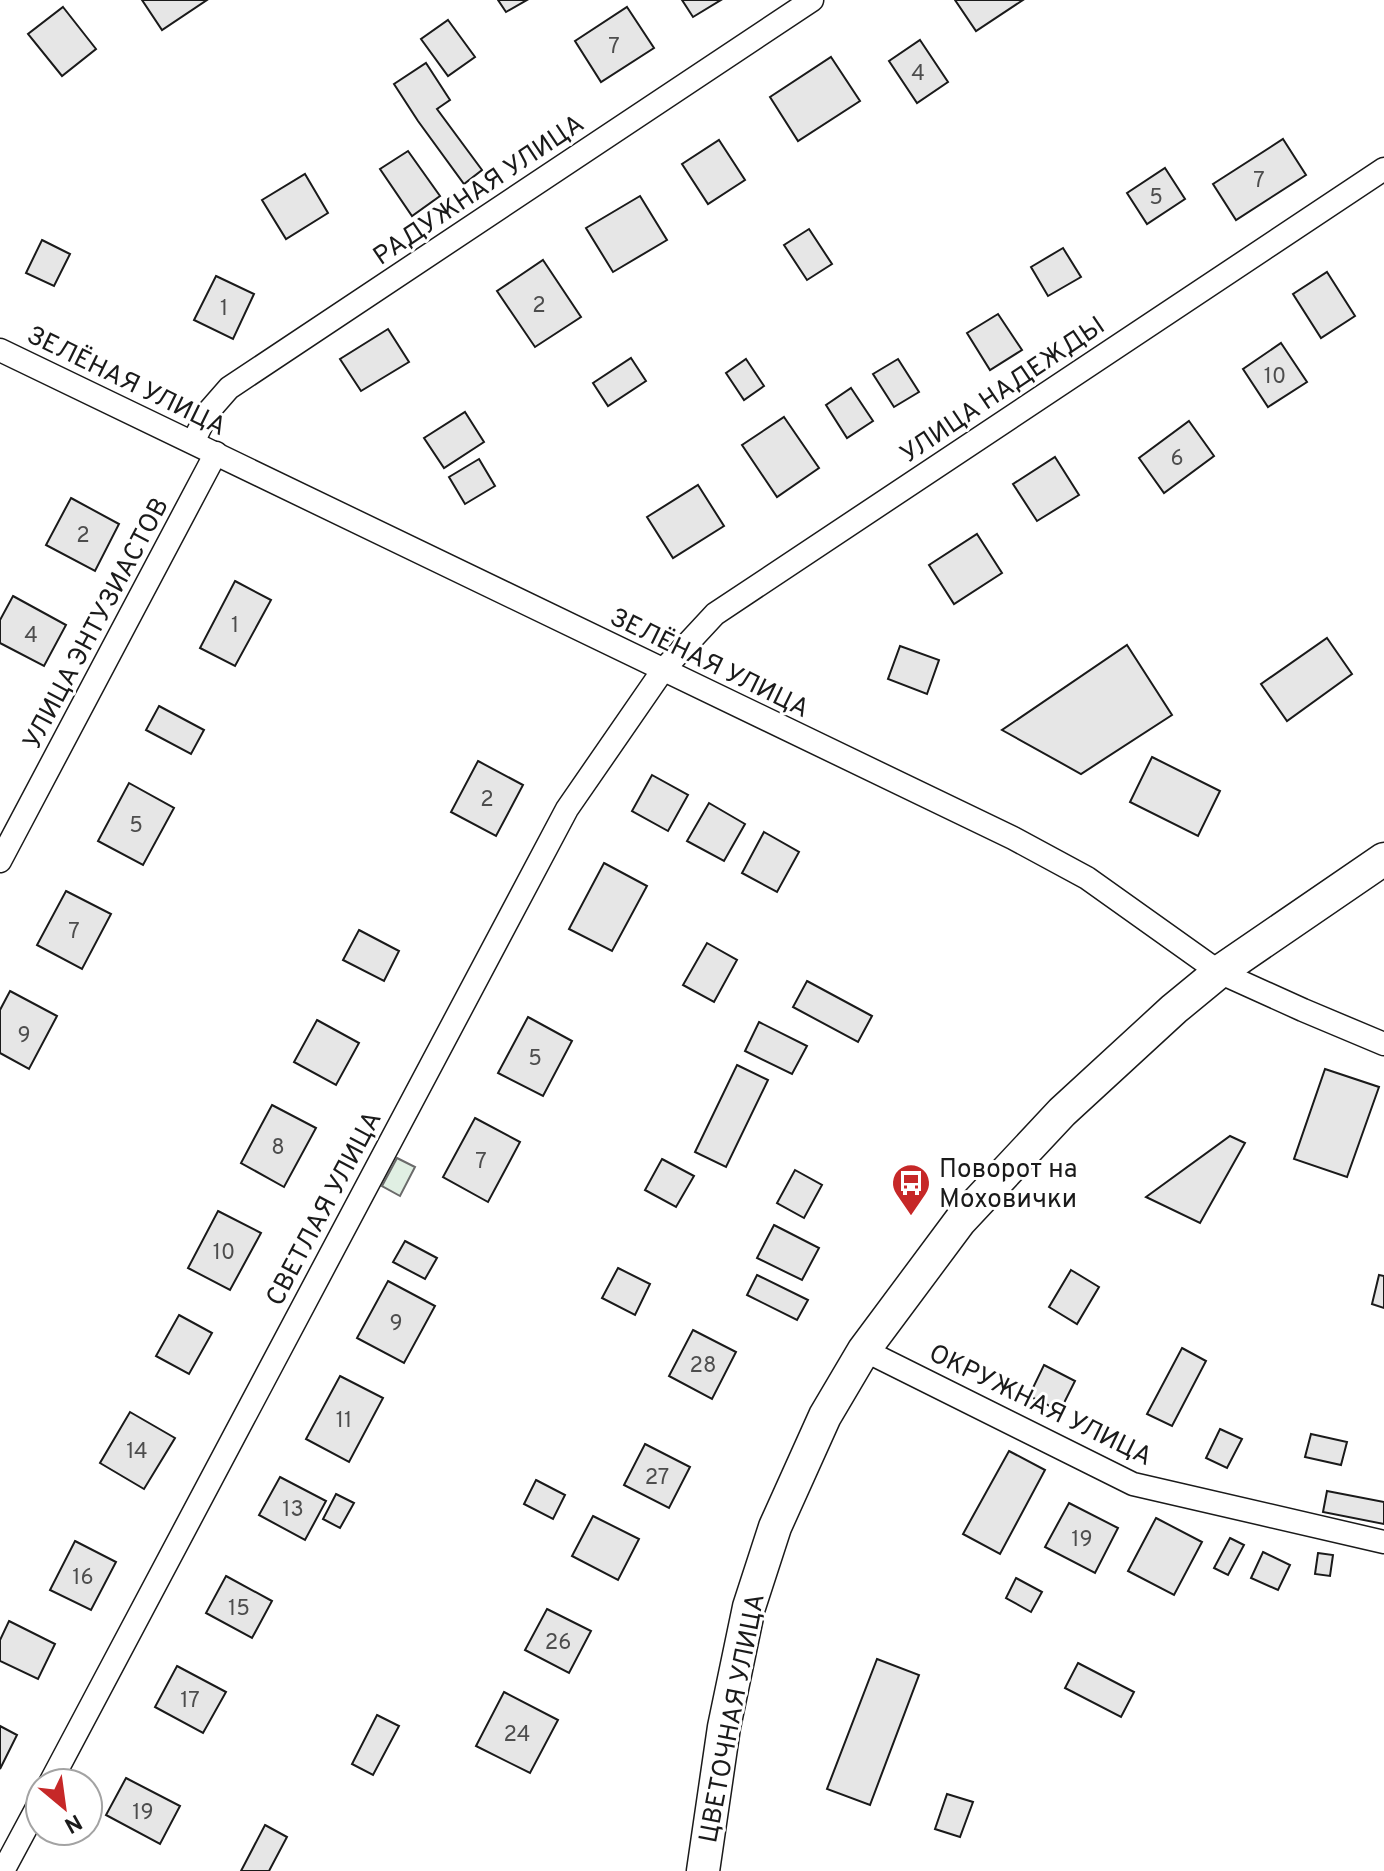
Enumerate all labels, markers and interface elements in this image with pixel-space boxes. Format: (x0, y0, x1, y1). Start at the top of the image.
house number: 7 (608, 34, 620, 61)
house number: 4 (911, 61, 925, 88)
street label: РАДУЖНАЯ УЛИЦА (368, 108, 591, 274)
house number: 7 (1253, 168, 1265, 195)
house number: 5 (1149, 185, 1163, 212)
house number: 2 (532, 293, 546, 320)
house number: 1 (220, 296, 228, 323)
street label: УЛИЦА НАДЕЖДЫ (895, 310, 1112, 472)
street label: ЗЕЛЁНАЯ УЛИЦА (21, 319, 231, 445)
house number: 10 (1264, 364, 1286, 391)
house number: 6 (1170, 446, 1184, 473)
street label: УЛИЦА ЭНТУЗИАСТОВ (17, 493, 178, 756)
house number: 2 (76, 523, 90, 550)
street label: ЗЕЛЁНАЯ УЛИЦА (604, 601, 814, 727)
house number: 1 (231, 613, 239, 640)
house number: 4 (24, 623, 38, 650)
house number: 2 (480, 787, 494, 814)
house number: 5 (129, 813, 143, 840)
house number: 7 (68, 919, 80, 946)
house number: 9 (17, 1023, 31, 1050)
house number: 5 (528, 1046, 542, 1073)
street label: СВЕТЛАЯ УЛИЦА (260, 1106, 390, 1312)
house number: 8 (271, 1135, 285, 1162)
house number: 7 (475, 1149, 487, 1176)
place label: Поворот на Моховички (939, 1154, 1077, 1217)
bus stop icon: Поворот на Моховички (890, 1162, 932, 1217)
house number: 10 (213, 1240, 235, 1267)
house number: 9 (389, 1311, 403, 1338)
street label: ОКРУЖНАЯ УЛИЦА (923, 1338, 1157, 1475)
house number: 28 (690, 1353, 716, 1380)
house number: 11 (336, 1408, 352, 1435)
house number: 14 (126, 1439, 148, 1466)
house number: 27 (645, 1465, 669, 1492)
house number: 13 (282, 1497, 304, 1524)
house number: 19 (1071, 1527, 1093, 1554)
house number: 16 (72, 1565, 94, 1592)
street label: ЦВЕТОЧНАЯ УЛИЦА (693, 1591, 774, 1846)
house number: 15 (228, 1596, 250, 1623)
house number: 26 (545, 1630, 571, 1657)
house number: 17 (180, 1688, 200, 1715)
house number: 24 (504, 1722, 530, 1749)
north arrow (24, 1767, 104, 1847)
house number: 19 (132, 1800, 154, 1827)
text: N (59, 1807, 86, 1838)

